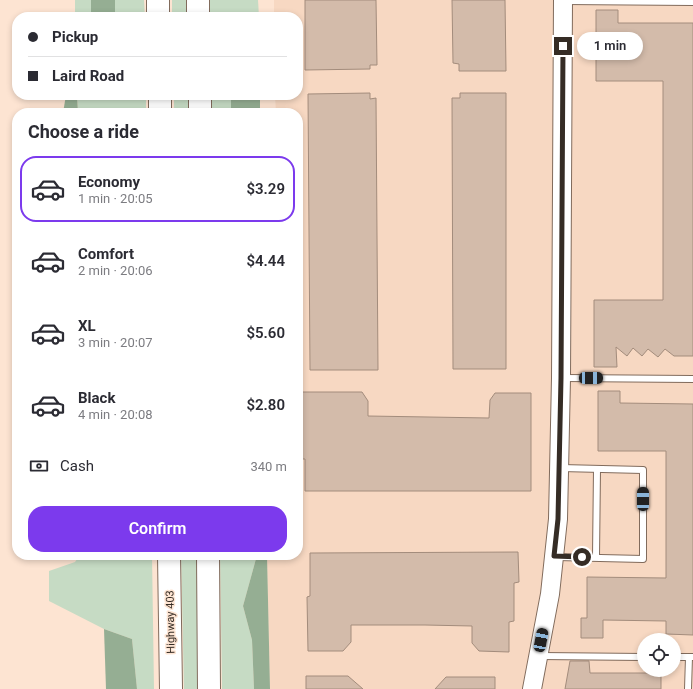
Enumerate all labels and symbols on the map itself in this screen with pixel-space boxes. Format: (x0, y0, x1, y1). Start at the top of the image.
callout: 1 min (577, 32, 643, 60)
route end (554, 37, 572, 55)
car (579, 372, 603, 384)
car (637, 487, 649, 511)
route start (573, 548, 591, 566)
street label: Highway 403 (163, 590, 178, 654)
car (533, 627, 549, 653)

